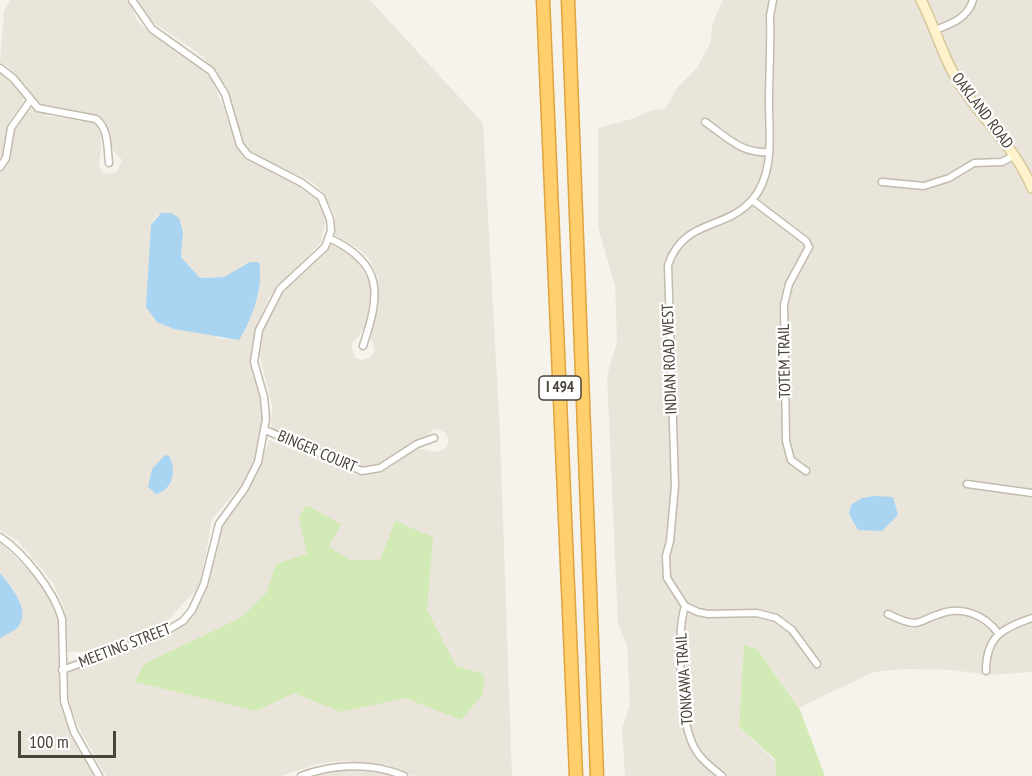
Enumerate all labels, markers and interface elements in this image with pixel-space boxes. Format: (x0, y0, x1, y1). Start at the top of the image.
street label: OAKLAND ROAD (947, 69, 1017, 153)
street label: INDIAN ROAD WEST (658, 303, 682, 415)
street label: TOTEM TRAIL (775, 323, 795, 399)
road number: I 494 (539, 376, 581, 400)
street label: BINGER COURT (275, 427, 359, 477)
street label: MEETING STREET (76, 620, 174, 672)
street label: TONKAWA TRAIL (672, 632, 698, 726)
scale bar (21, 719, 118, 757)
text: 100 m (29, 730, 69, 753)

